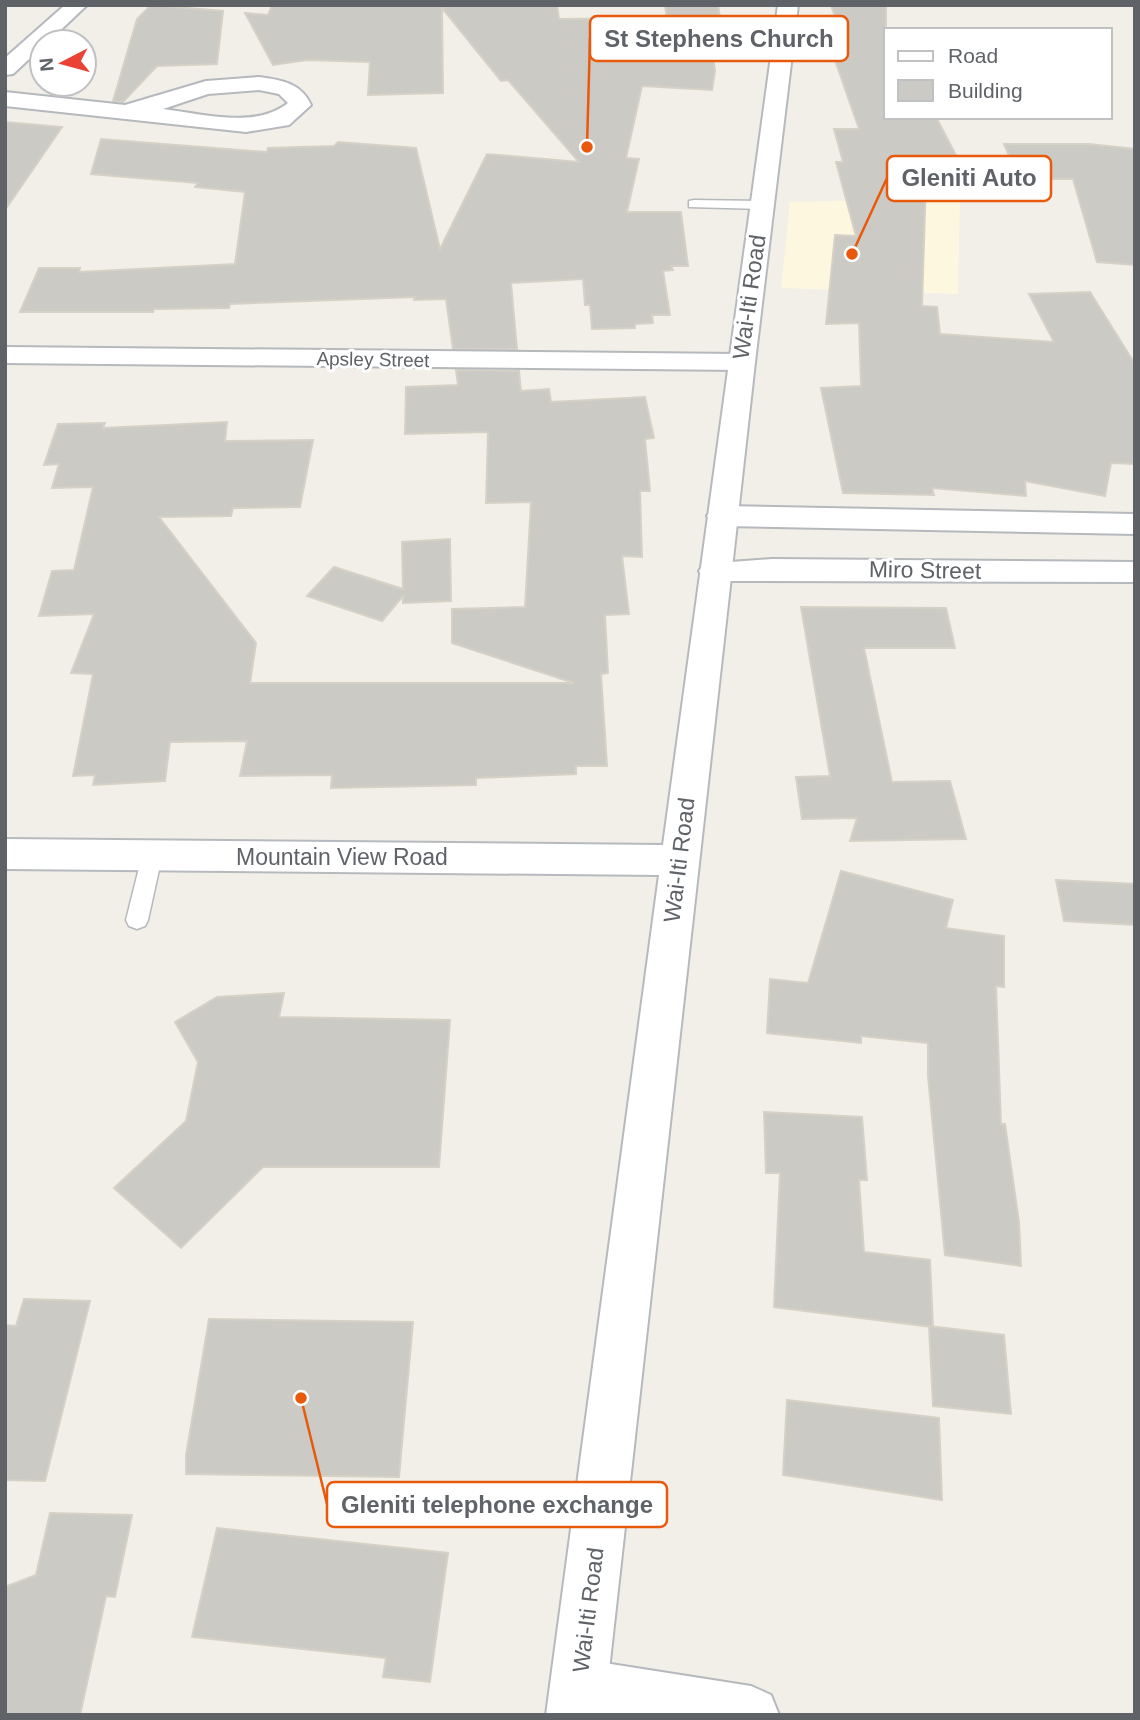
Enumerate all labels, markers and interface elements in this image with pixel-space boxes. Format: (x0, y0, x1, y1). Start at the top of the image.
callout: St Stephens Church (590, 16, 848, 61)
text: St Stephens Church (604, 25, 834, 52)
north arrow (28, 28, 98, 98)
legend (884, 28, 1112, 119)
text: Road (948, 44, 998, 67)
text: N (35, 57, 58, 73)
text: Building (948, 79, 1023, 102)
callout: Gleniti Auto (887, 156, 1051, 201)
text: Gleniti Auto (901, 164, 1037, 191)
street label: Wai-Iti Road (727, 233, 771, 361)
street label: Apsley Street (316, 348, 430, 371)
street label: Miro Street (869, 556, 982, 584)
street label: Wai-Iti Road (658, 796, 700, 924)
street label: Mountain View Road (236, 844, 448, 870)
callout: Gleniti telephone exchange (327, 1482, 667, 1527)
text: Gleniti telephone exchange (341, 1491, 653, 1518)
street label: Wai-Iti Road (567, 1546, 609, 1674)

